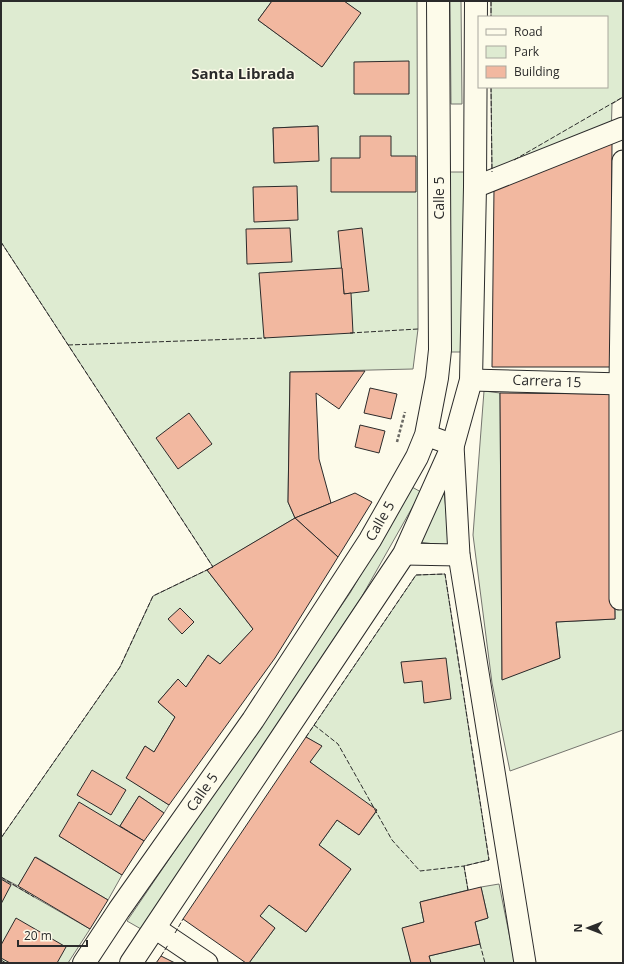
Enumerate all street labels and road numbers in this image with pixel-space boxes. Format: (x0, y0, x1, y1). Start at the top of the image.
street label: Calle 5 (429, 176, 448, 220)
street label: Carrera 15 (512, 370, 582, 391)
street label: Calle 5 (361, 497, 399, 544)
street label: Calle 5 (181, 769, 222, 815)

